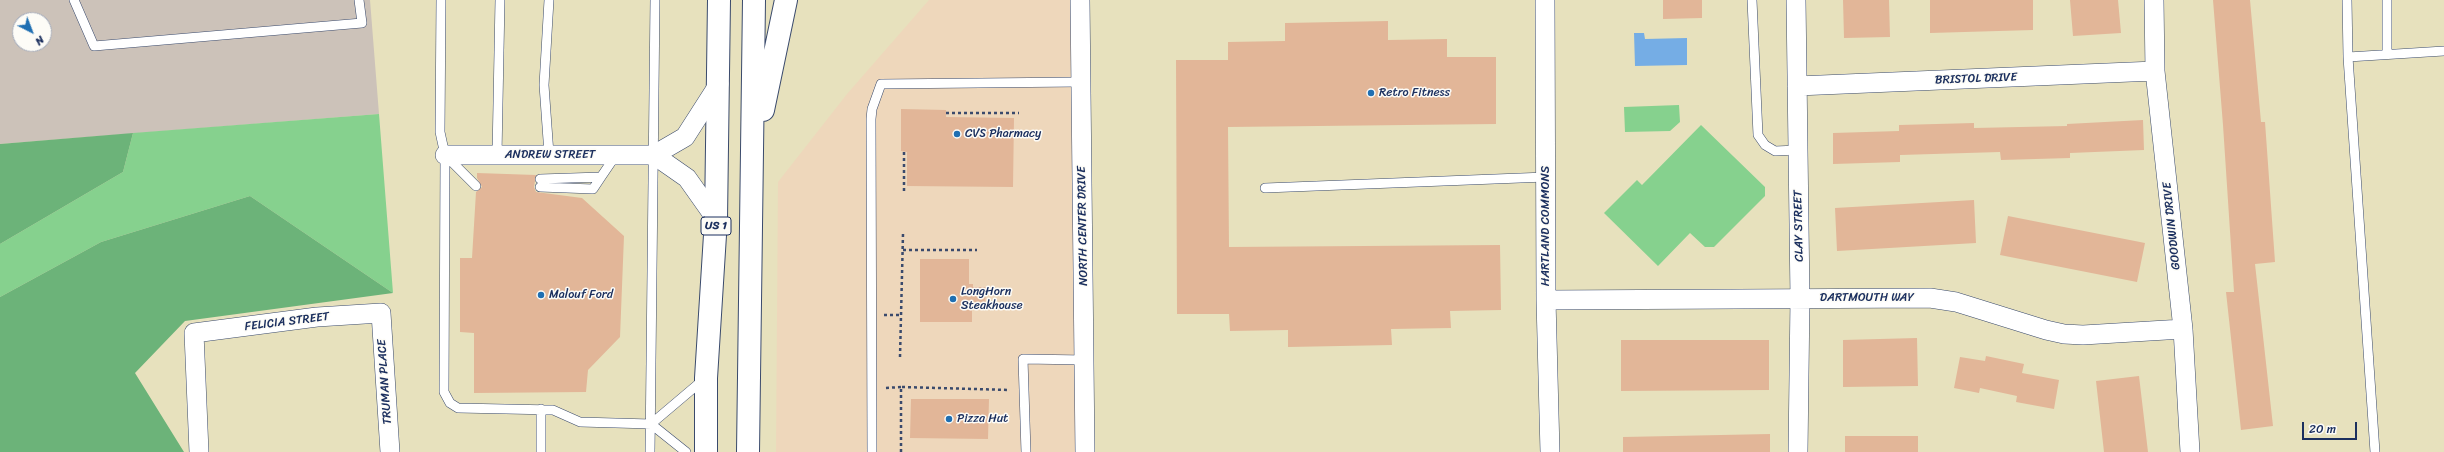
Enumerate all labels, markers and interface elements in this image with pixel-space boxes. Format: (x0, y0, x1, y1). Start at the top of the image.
north arrow (12, 12, 52, 52)
text: N (31, 31, 49, 50)
street label: BRISTOL DRIVE (1935, 70, 2017, 88)
place label: Retro Fitness (1379, 86, 1450, 100)
marker: Retro Fitness (1366, 88, 1376, 98)
place label: CVS Pharmacy (965, 127, 1041, 141)
marker: CVS Pharmacy (952, 129, 962, 139)
street label: ANDREW STREET (505, 148, 595, 162)
street label: NORTH CENTER DRIVE (1075, 166, 1091, 286)
street label: HARTLAND COMMONS (1539, 166, 1553, 286)
street label: GOODWIN DRIVE (2160, 182, 2184, 270)
street label: CLAY STREET (1791, 190, 1807, 262)
road number: US 1 (701, 217, 731, 235)
place label: LongHorn Steakhouse (961, 285, 1023, 313)
place label: Malouf Ford (549, 288, 613, 302)
marker: Malouf Ford (536, 290, 546, 300)
street label: DARTMOUTH WAY (1820, 291, 1914, 305)
marker: LongHorn Steakhouse (948, 294, 958, 304)
street label: FELICIA STREET (244, 310, 330, 334)
street label: TRUMAN PLACE (375, 339, 395, 425)
place label: Pizza Hut (957, 412, 1008, 426)
marker: Pizza Hut (944, 414, 954, 424)
scale bar (2304, 414, 2359, 440)
text: 20 m (2309, 418, 2336, 440)

